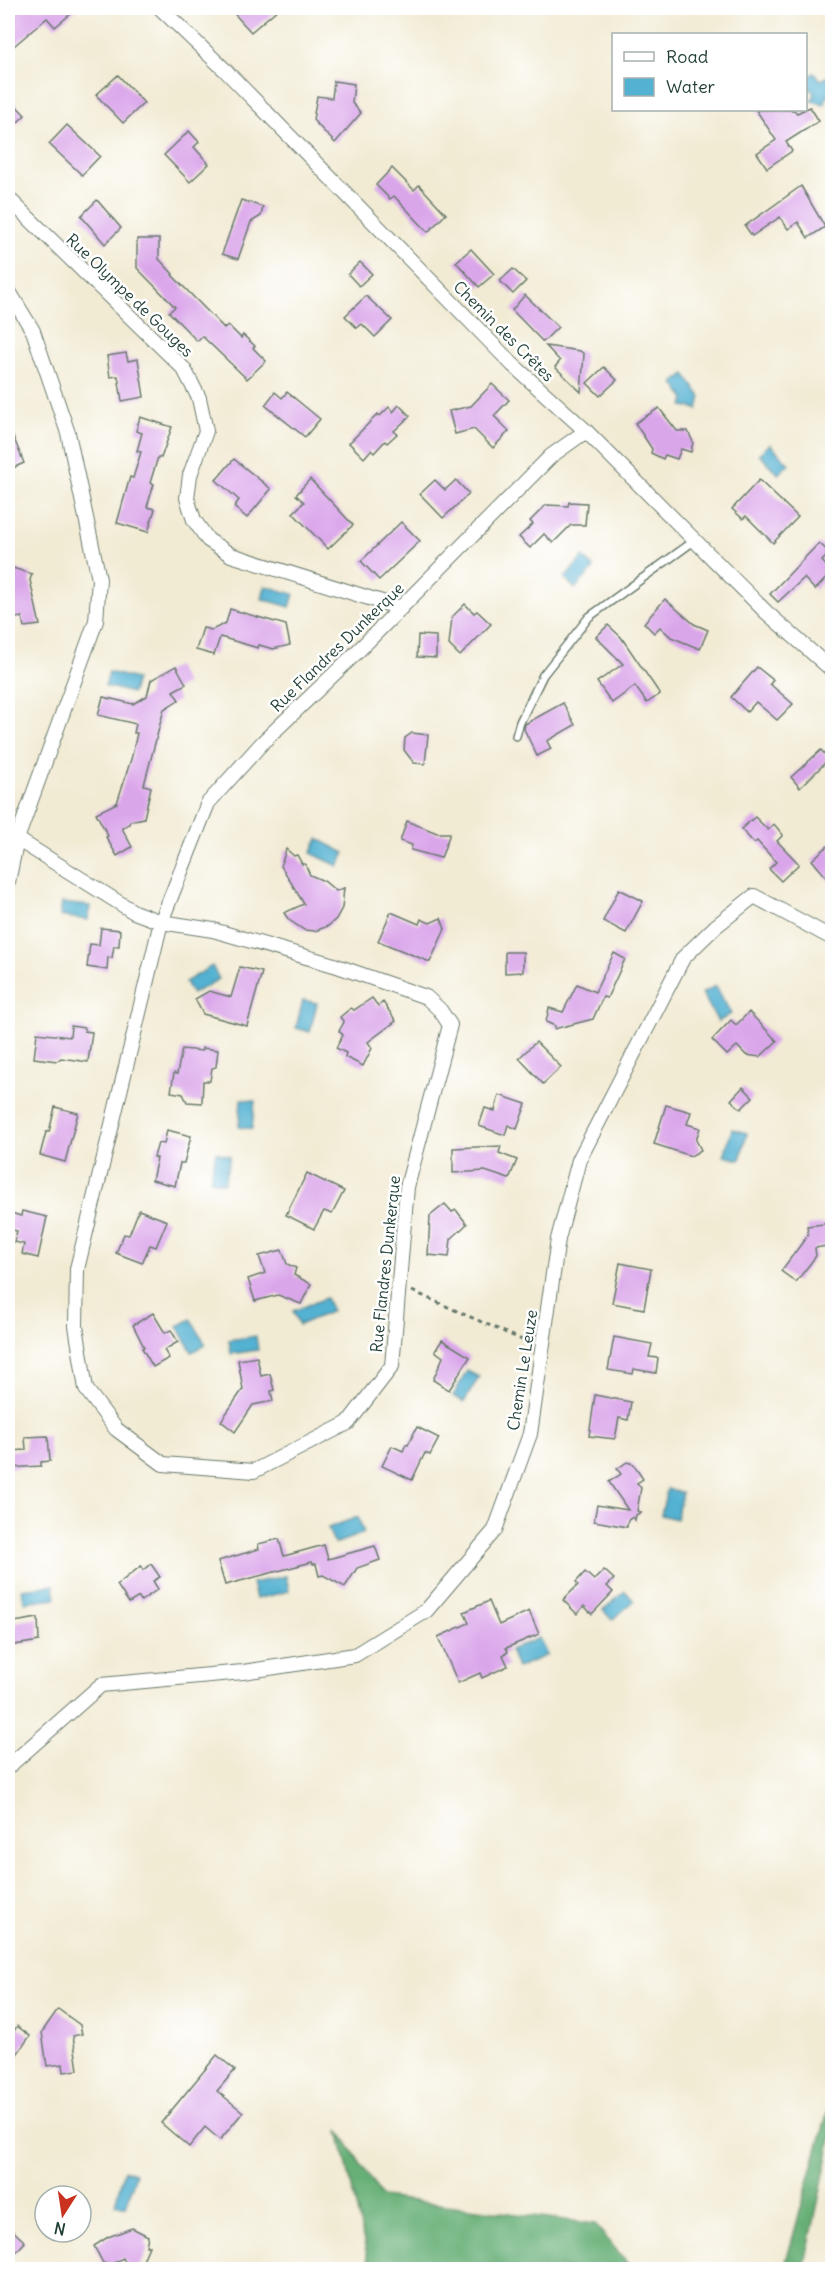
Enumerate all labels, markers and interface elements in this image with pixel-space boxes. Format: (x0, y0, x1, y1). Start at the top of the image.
legend (612, 33, 807, 111)
text: Road (666, 45, 709, 68)
text: Water (666, 75, 716, 98)
street label: Rue Olympe de Gouges (62, 229, 198, 361)
street label: Chemin des Crêtes (449, 276, 559, 386)
street label: Rue Flandres Dunkerque (266, 578, 408, 716)
street label: Rue Flandres Dunkerque (366, 1175, 404, 1353)
street label: Chemin Le Leuze (503, 1308, 541, 1432)
north arrow (33, 2184, 93, 2244)
text: N (52, 2218, 67, 2240)

